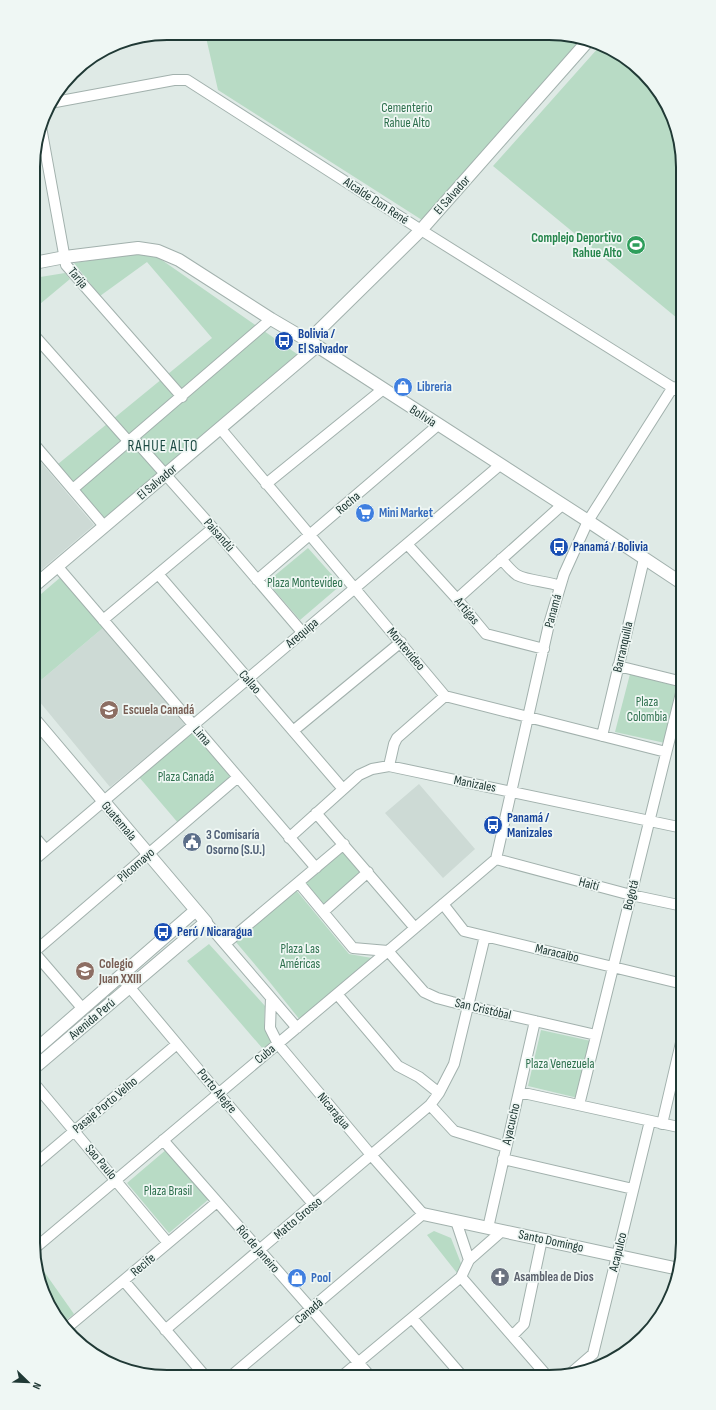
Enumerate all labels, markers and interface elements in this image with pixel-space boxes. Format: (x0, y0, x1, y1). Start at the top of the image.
park label: Cementerio Rahue Alto (381, 100, 433, 131)
street label: El Salvador (430, 172, 474, 218)
street label: Alcalde Don René (340, 173, 412, 228)
place label: Complejo Deportivo Rahue Alto (531, 230, 622, 261)
sports icon: Complejo Deportivo Rahue Alto (625, 234, 647, 256)
street label: Tarija (65, 264, 91, 292)
place label: Bolivia / El Salvador (298, 326, 348, 357)
bus stop icon: Bolivia / El Salvador (273, 330, 295, 352)
shop icon: Libreria (392, 376, 414, 398)
place label: Libreria (417, 379, 452, 395)
street label: Bolivia (407, 401, 439, 431)
district label: RAHUE ALTO (127, 437, 199, 456)
street label: El Salvador (134, 461, 180, 503)
street label: Rocha (333, 488, 363, 518)
supermarket icon: Mini Market (354, 502, 376, 524)
place label: Mini Market (379, 505, 434, 521)
street label: Paisandú (200, 515, 238, 555)
bus stop icon: Panamá / Bolivia (548, 536, 570, 558)
place label: Panamá / Bolivia (573, 539, 648, 555)
park label: Plaza Montevideo (267, 575, 343, 591)
street label: Panamá (541, 592, 565, 630)
street label: Artigas (450, 593, 483, 628)
street label: Arequipa (281, 615, 322, 652)
street label: Barranquilla (609, 620, 637, 674)
street label: Montevideo (383, 624, 429, 674)
street label: Callao (235, 667, 265, 697)
park label: Plaza Colombia (627, 694, 667, 725)
school or university icon: Escuela Canadá (98, 699, 120, 721)
place label: Escuela Canadá (123, 702, 194, 718)
street label: Lima (189, 723, 215, 749)
park label: Plaza Canadá (158, 769, 214, 785)
street label: Manizales (453, 772, 498, 796)
street label: Guatemala (98, 798, 140, 844)
place label: Panamá / Manizales (507, 810, 552, 841)
bus stop icon: Panamá / Manizales (482, 814, 504, 836)
place label: 3 Comisaría Osorno (S.U.) (206, 827, 265, 858)
public building icon: 3 Comisaría Osorno (S.U.) (181, 831, 203, 853)
street label: Pilcomayo (114, 844, 158, 886)
street label: Haití (577, 874, 601, 895)
street label: Bogotá (620, 878, 642, 912)
bus stop icon: Perú / Nicaragua (152, 921, 174, 943)
place label: Perú / Nicaragua (177, 924, 252, 940)
street label: Maracaibo (534, 940, 580, 966)
park label: Plaza Las Américas (279, 941, 320, 972)
place label: Colegio Juan XXIII (98, 956, 142, 987)
school or university icon: Colegio Juan XXIII (74, 960, 96, 982)
street label: Avenida Perú (65, 995, 119, 1044)
street label: San Cristóbal (453, 995, 513, 1023)
street label: Cuba (251, 1041, 279, 1067)
park label: Plaza Venezuela (526, 1056, 594, 1072)
street label: Porto Alegre (194, 1065, 240, 1117)
street label: Pasaje Porto Velho (69, 1073, 141, 1137)
street label: Nicaragua (314, 1089, 354, 1133)
street label: Ayacucho (498, 1102, 524, 1147)
street label: Sao Paulo (81, 1141, 121, 1183)
park label: Plaza Brasil (144, 1183, 192, 1199)
street label: Matto Grosso (271, 1193, 325, 1243)
street label: Río de Janeiro (233, 1222, 283, 1276)
street label: Santo Domingo (517, 1226, 585, 1256)
street label: Acapulco (605, 1231, 631, 1274)
street label: Recife (127, 1250, 159, 1280)
church icon: Asamblea de Dios (489, 1266, 511, 1288)
shop icon: Pool (286, 1267, 308, 1289)
place label: Asamblea de Dios (513, 1269, 594, 1285)
place label: Pool (311, 1270, 331, 1286)
street label: Canadá (292, 1295, 326, 1327)
north arrow (8, 1362, 48, 1402)
text: N (30, 1380, 44, 1391)

